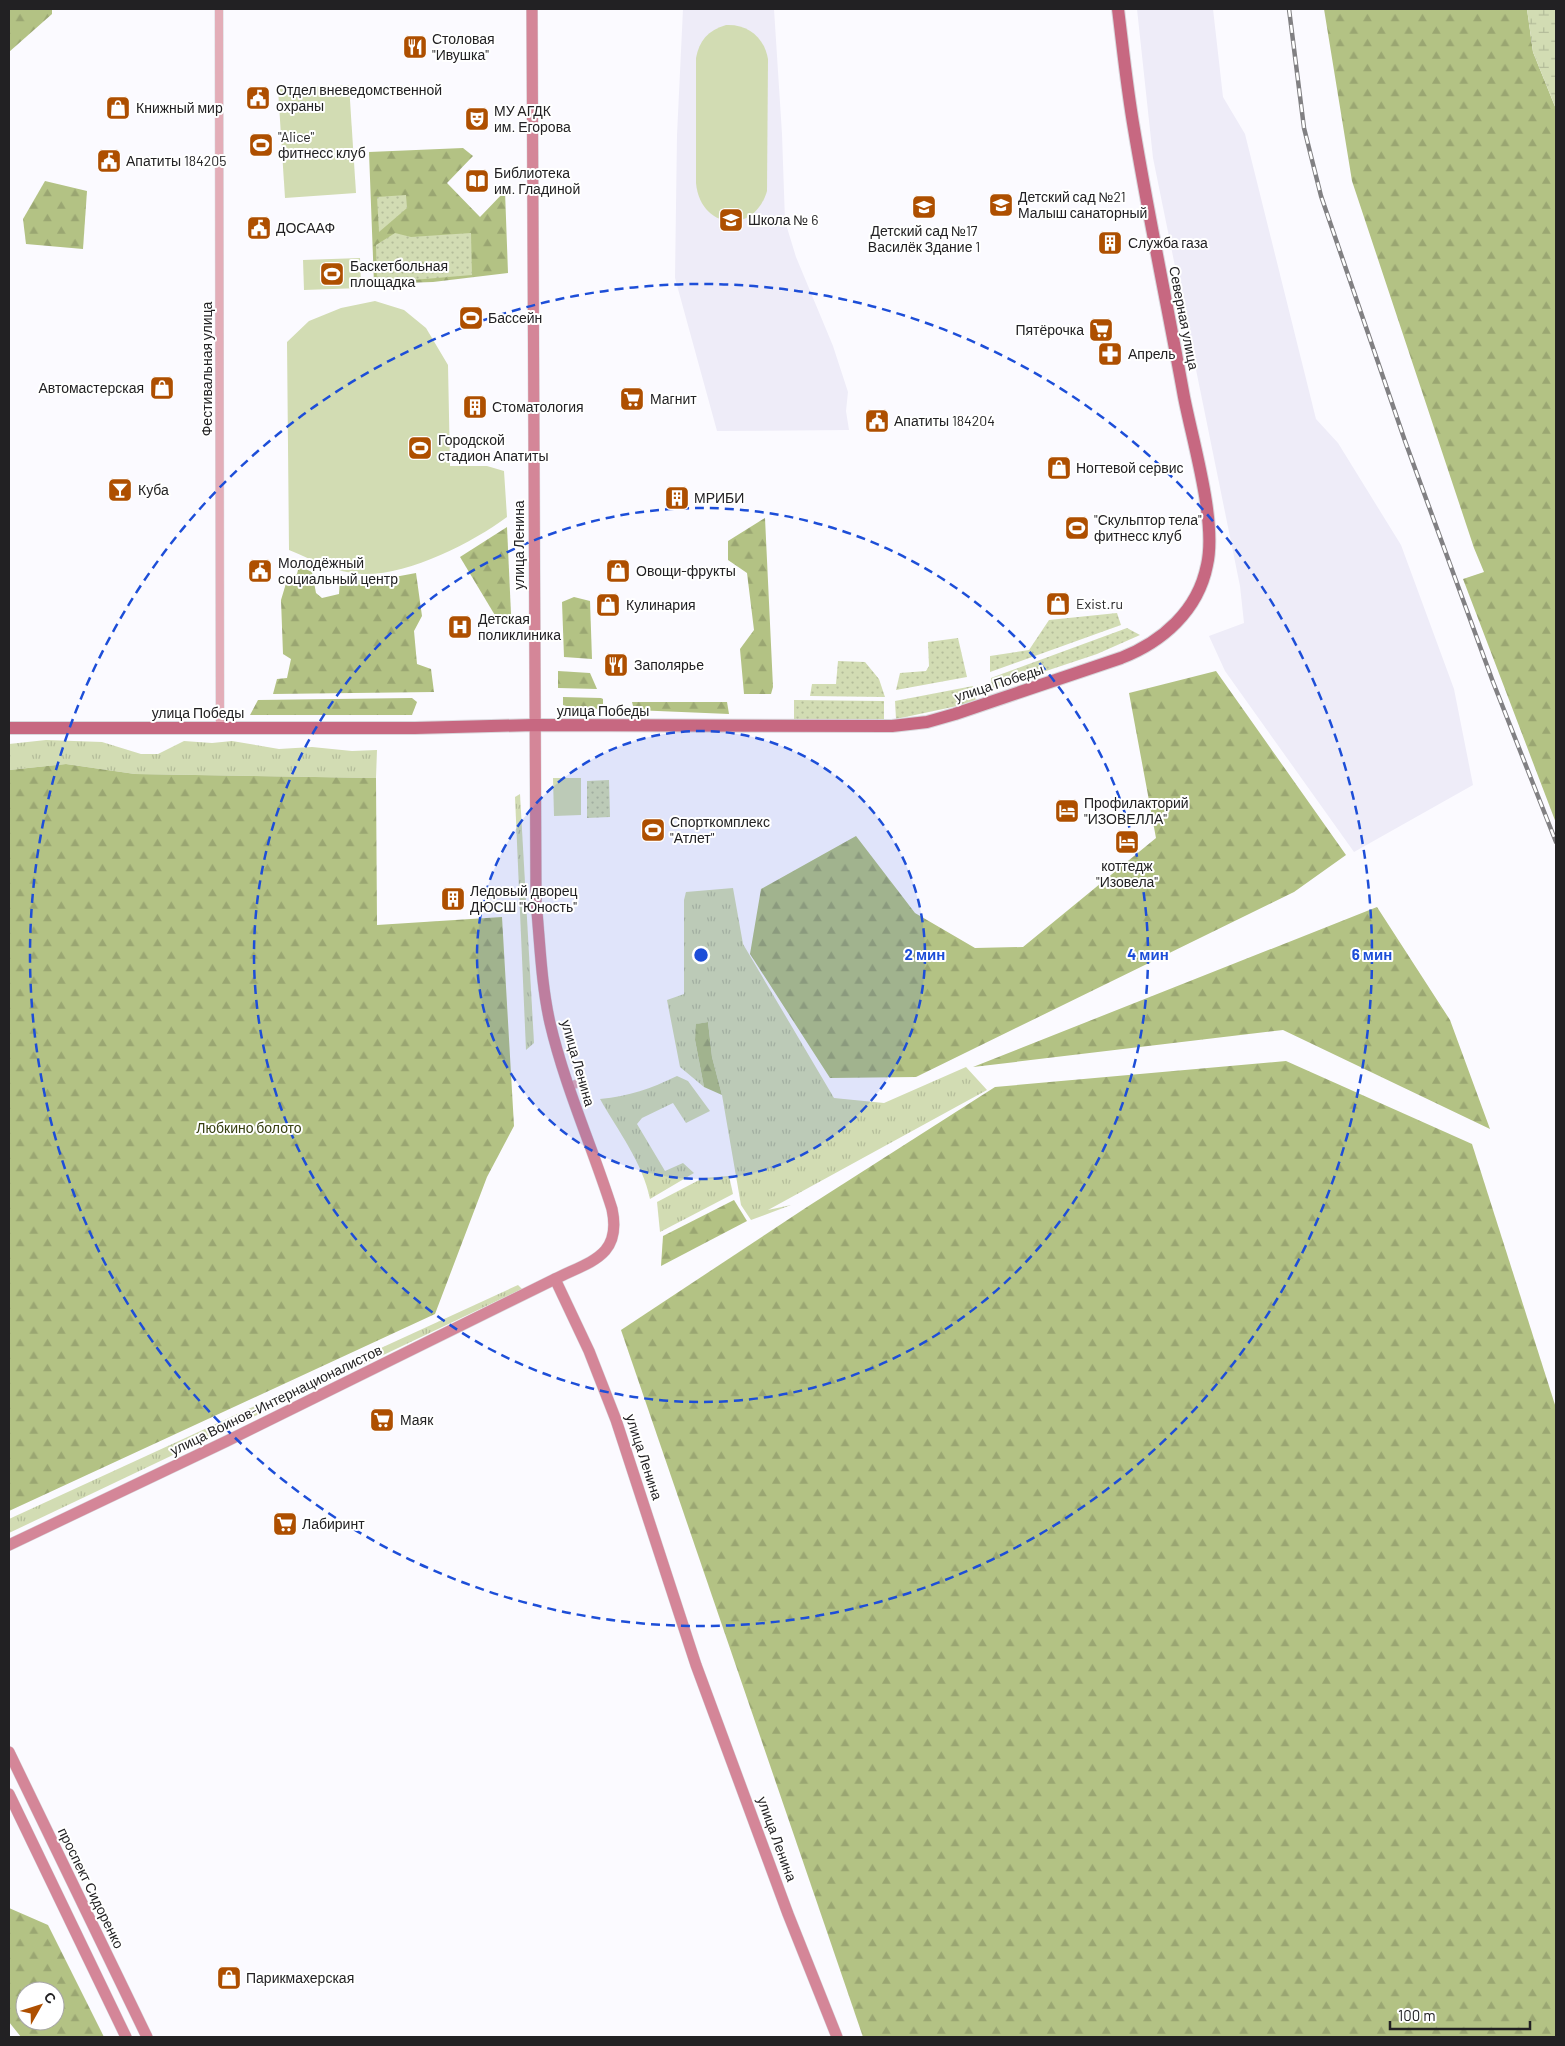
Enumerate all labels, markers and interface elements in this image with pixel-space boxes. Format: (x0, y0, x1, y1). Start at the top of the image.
place label: Столовая "Ивушка" (432, 30, 495, 63)
restaurant icon: Столовая "Ивушка" (402, 34, 428, 60)
place label: Отдел вневедомственной охраны (276, 81, 442, 114)
public building icon: Отдел вневедомственной охраны (245, 85, 271, 111)
shop icon: Книжный мир (105, 95, 131, 121)
place label: Книжный мир (136, 99, 223, 116)
place label: МУ АГДК им. Егорова (494, 102, 571, 135)
theatre icon: МУ АГДК им. Егорова (464, 106, 490, 132)
place label: "Alice" фитнесс клуб (278, 128, 366, 161)
sports icon: "Alice" фитнесс клуб (248, 132, 274, 158)
public building icon: Апатиты 184205 (96, 148, 122, 174)
place label: Апатиты 184205 (126, 152, 226, 169)
place label: Библиотека им. Гладиной (494, 164, 580, 197)
library icon: Библиотека им. Гладиной (464, 168, 490, 194)
place label: Детский сад №21 Малыш санаторный (1018, 188, 1147, 221)
school or university icon: Детский сад №21 Малыш санаторный (988, 192, 1014, 218)
school or university icon: Детский сад №17 Василёк Здание 1 (911, 194, 937, 220)
school or university icon: Школа № 6 (718, 207, 744, 233)
place label: Школа № 6 (748, 211, 818, 228)
public building icon: ДОСААФ (246, 215, 272, 241)
place label: ДОСААФ (276, 219, 335, 236)
place label: Детский сад №17 Василёк Здание 1 (868, 222, 980, 255)
building icon: Служба газа (1097, 230, 1123, 256)
place label: Служба газа (1128, 234, 1208, 251)
place label: Баскетбольная площадка (350, 257, 448, 290)
sports icon: Баскетбольная площадка (319, 261, 345, 287)
street label: Северная улица (1166, 265, 1203, 371)
street label: Фестивальная улица (198, 301, 215, 436)
sports icon: Бассейн (458, 305, 484, 331)
place label: Бассейн (488, 309, 542, 326)
supermarket icon: Пятёрочка (1088, 317, 1114, 343)
place label: Пятёрочка (1015, 321, 1084, 338)
pharmacy icon: Апрель (1097, 341, 1123, 367)
place label: Апрель (1128, 345, 1176, 362)
shop icon: Автомастерская (149, 375, 175, 401)
place label: Автомастерская (38, 379, 144, 396)
supermarket icon: Магнит (619, 386, 645, 412)
place label: Магнит (650, 390, 697, 407)
building icon: Стоматология (462, 394, 488, 420)
place label: Стоматология (492, 398, 584, 415)
public building icon: Апатиты 184204 (864, 408, 890, 434)
place label: Апатиты 184204 (894, 412, 995, 429)
place label: Городской стадион Апатиты (438, 431, 548, 464)
sports icon: Городской стадион Апатиты (407, 435, 433, 461)
shop icon: Ногтевой сервис (1046, 455, 1072, 481)
place label: Ногтевой сервис (1076, 459, 1184, 476)
bar icon: Куба (107, 477, 133, 503)
place label: Куба (138, 481, 169, 498)
building icon: МРИБИ (664, 485, 690, 511)
place label: МРИБИ (694, 489, 744, 506)
street label: улица Ленина (510, 500, 527, 590)
place label: "Скульптор тела" фитнесс клуб (1094, 511, 1202, 544)
sports icon: "Скульптор тела" фитнесс клуб (1064, 515, 1090, 541)
place label: Молодёжный социальный центр (278, 554, 398, 587)
public building icon: Молодёжный социальный центр (247, 558, 273, 584)
shop icon: Овощи-фрукты (605, 558, 631, 584)
place label: Овощи-фрукты (636, 562, 736, 579)
shop icon: Exist.ru (1045, 591, 1071, 617)
shop icon: Кулинария (595, 592, 621, 618)
place label: Exist.ru (1076, 595, 1123, 612)
place label: Кулинария (626, 596, 696, 613)
place label: Детская поликлиника (478, 610, 561, 643)
hospital icon: Детская поликлиника (447, 614, 473, 640)
restaurant icon: Заполярье (603, 652, 629, 678)
place label: Заполярье (634, 656, 704, 673)
street label: улица Победы (952, 660, 1046, 705)
street label: улица Победы (557, 702, 649, 719)
street label: улица Победы (152, 704, 244, 721)
place label: Профилакторий "ИЗОВЕЛЛА" (1084, 794, 1189, 827)
hotel icon: Профилакторий "ИЗОВЕЛЛА" (1054, 798, 1080, 824)
place label: Спорткомплекс "Атлет" (670, 813, 770, 846)
sports icon: Спорткомплекс "Атлет" (640, 817, 666, 843)
hotel icon: коттедж "Изовела" (1114, 829, 1140, 855)
place label: коттедж "Изовела" (1096, 857, 1158, 890)
place label: Ледовый дворец ДЮСШ "Юность" (470, 882, 578, 915)
building icon: Ледовый дворец ДЮСШ "Юность" (440, 886, 466, 912)
text: 2 мин (905, 945, 945, 963)
text: 4 мин (1127, 945, 1169, 963)
text: 6 мин (1352, 945, 1392, 963)
centre of rings (692, 946, 710, 964)
street label: улица Ленина (558, 1018, 599, 1108)
park label: Любкино болото (196, 1119, 302, 1136)
street label: улица Воинов-Интернационалистов (167, 1341, 384, 1458)
supermarket icon: Маяк (369, 1407, 395, 1433)
place label: Маяк (400, 1411, 434, 1428)
street label: улица Ленина (623, 1412, 666, 1502)
supermarket icon: Лабиринт (272, 1511, 298, 1537)
place label: Лабиринт (302, 1515, 365, 1532)
street label: улица Ленина (754, 1794, 801, 1884)
street label: проспект Сидоренко (55, 1825, 128, 1951)
shop icon: Парикмахерская (216, 1965, 242, 1991)
place label: Парикмахерская (246, 1969, 354, 1986)
north arrow (15, 1981, 65, 2031)
text: С (41, 1988, 60, 2007)
scale bar (1390, 1998, 1530, 2030)
text: 100 m (1398, 2006, 1436, 2024)

